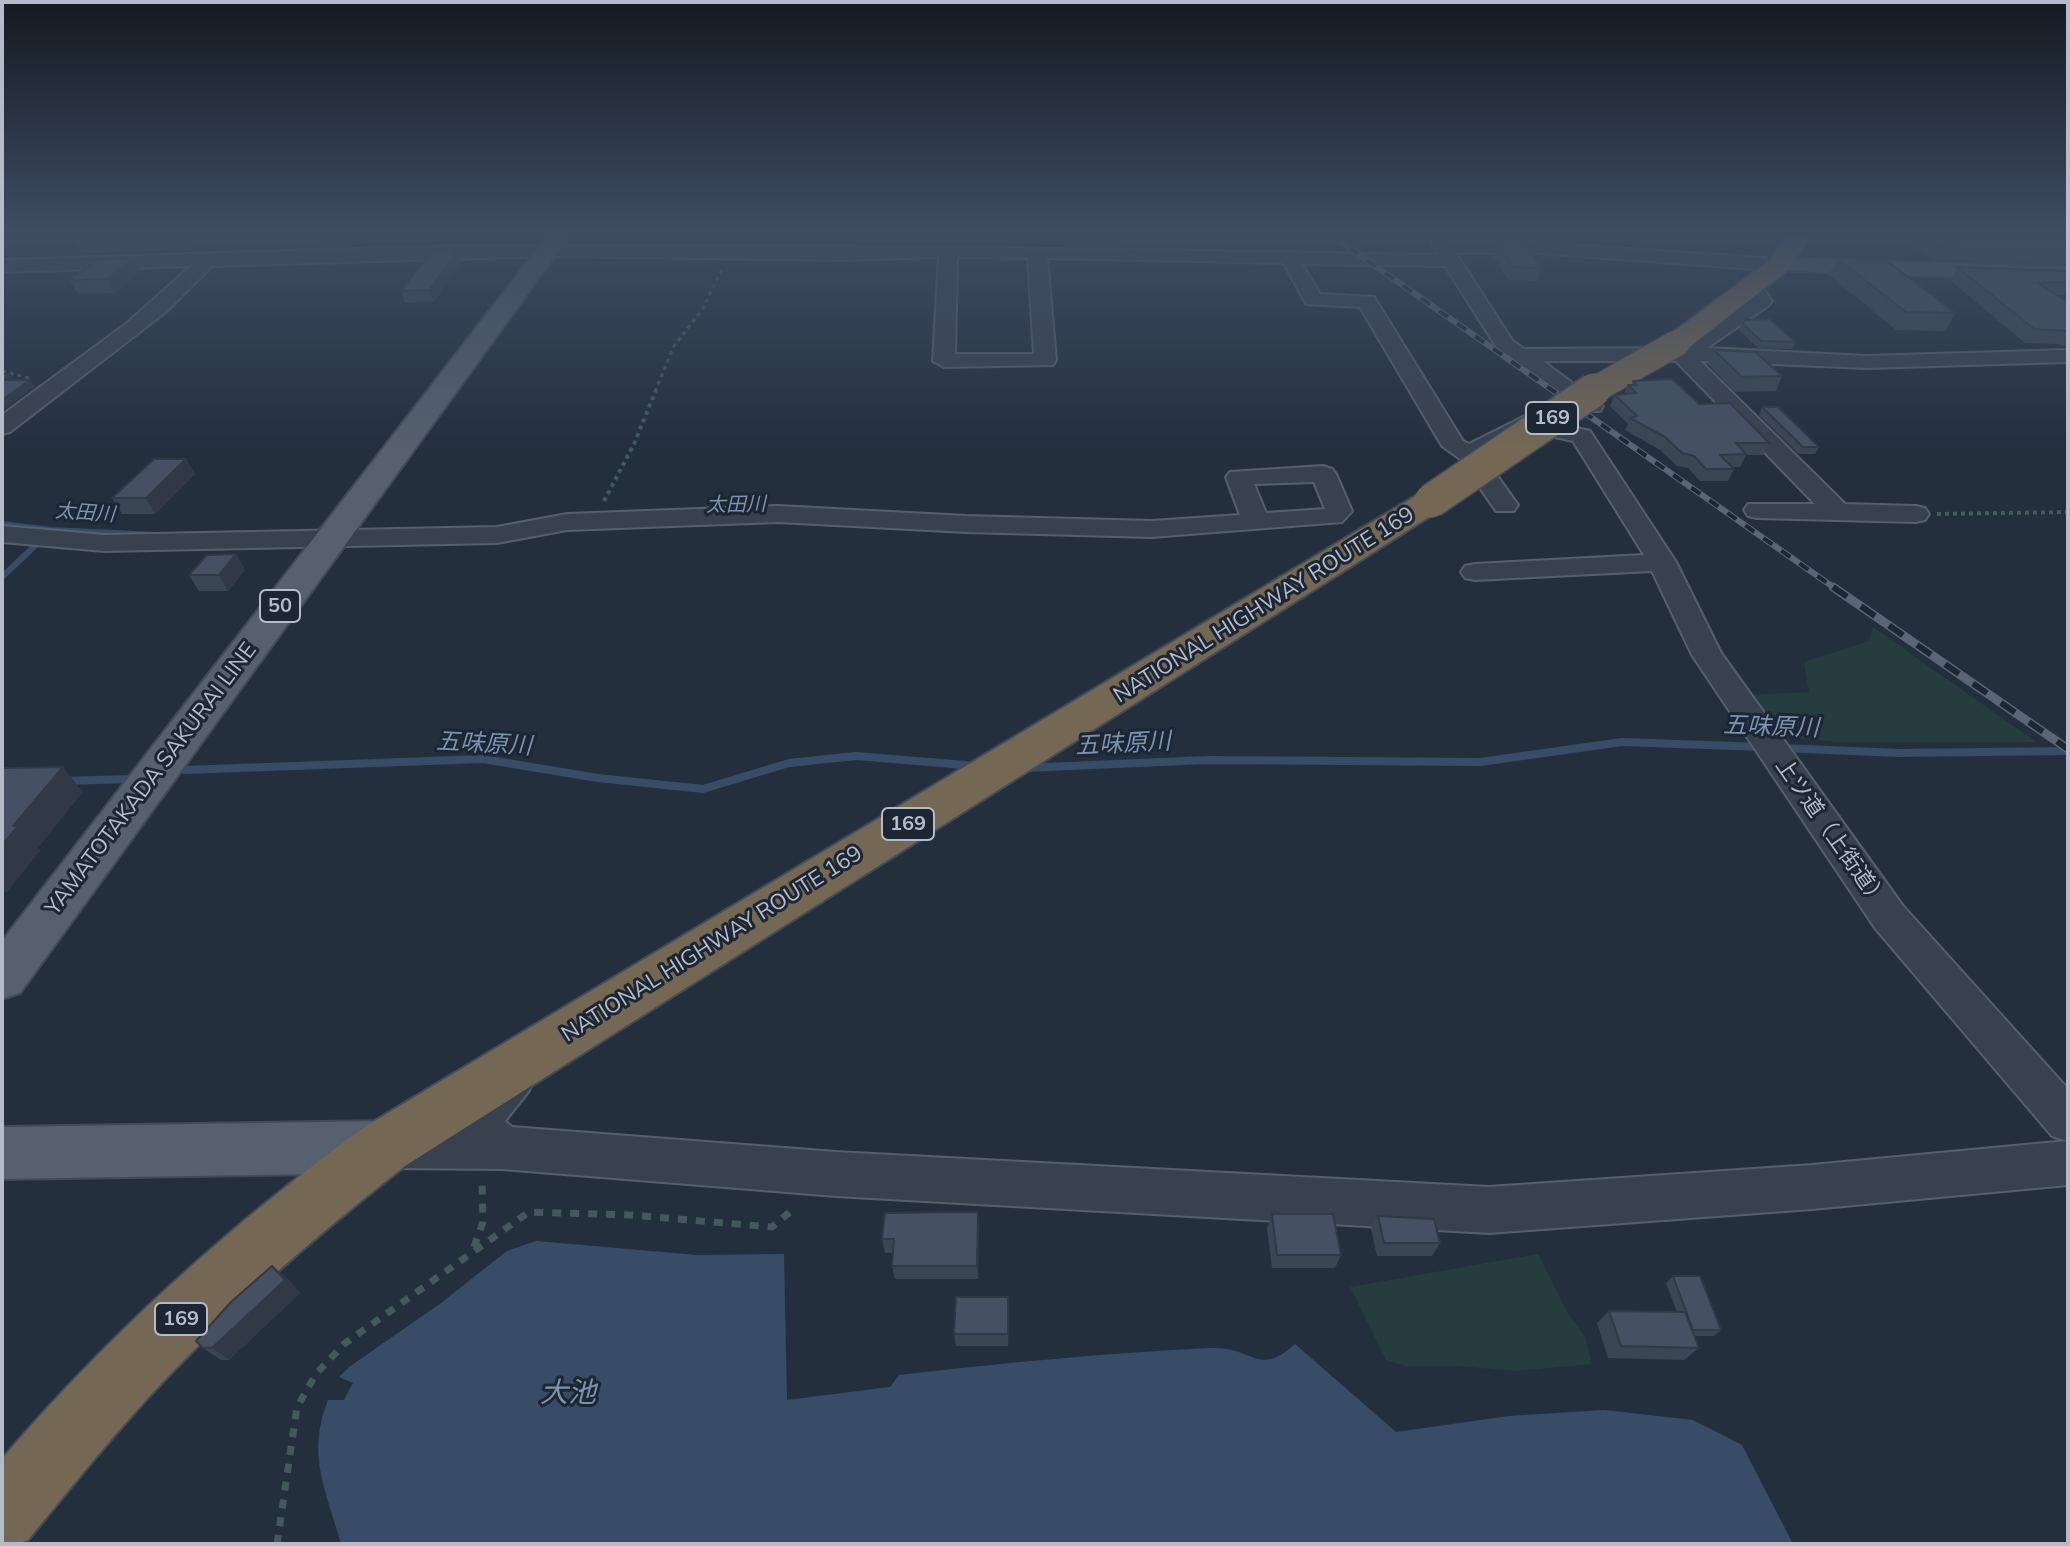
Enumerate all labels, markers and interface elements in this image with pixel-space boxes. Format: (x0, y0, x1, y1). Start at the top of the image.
road number: 169 (1526, 402, 1578, 434)
water label: 太田川 (706, 492, 766, 518)
water label: 太田川 (54, 499, 116, 527)
street label: NATIONAL HIGHWAY ROUTE 169 (1109, 501, 1419, 709)
road number: 50 (260, 590, 300, 622)
street label: YAMATOTAKADA SAKURAI LINE (40, 638, 262, 920)
water label: 五味原川 (1723, 711, 1819, 743)
water label: 五味原川 (435, 727, 533, 761)
water label: 五味原川 (1074, 727, 1172, 761)
street label: 上ツ道（上街道） (1770, 753, 1892, 913)
road number: 169 (882, 808, 934, 840)
street label: NATIONAL HIGHWAY ROUTE 169 (557, 840, 867, 1048)
road number: 169 (155, 1303, 207, 1335)
water label: 大池 (540, 1377, 596, 1411)

